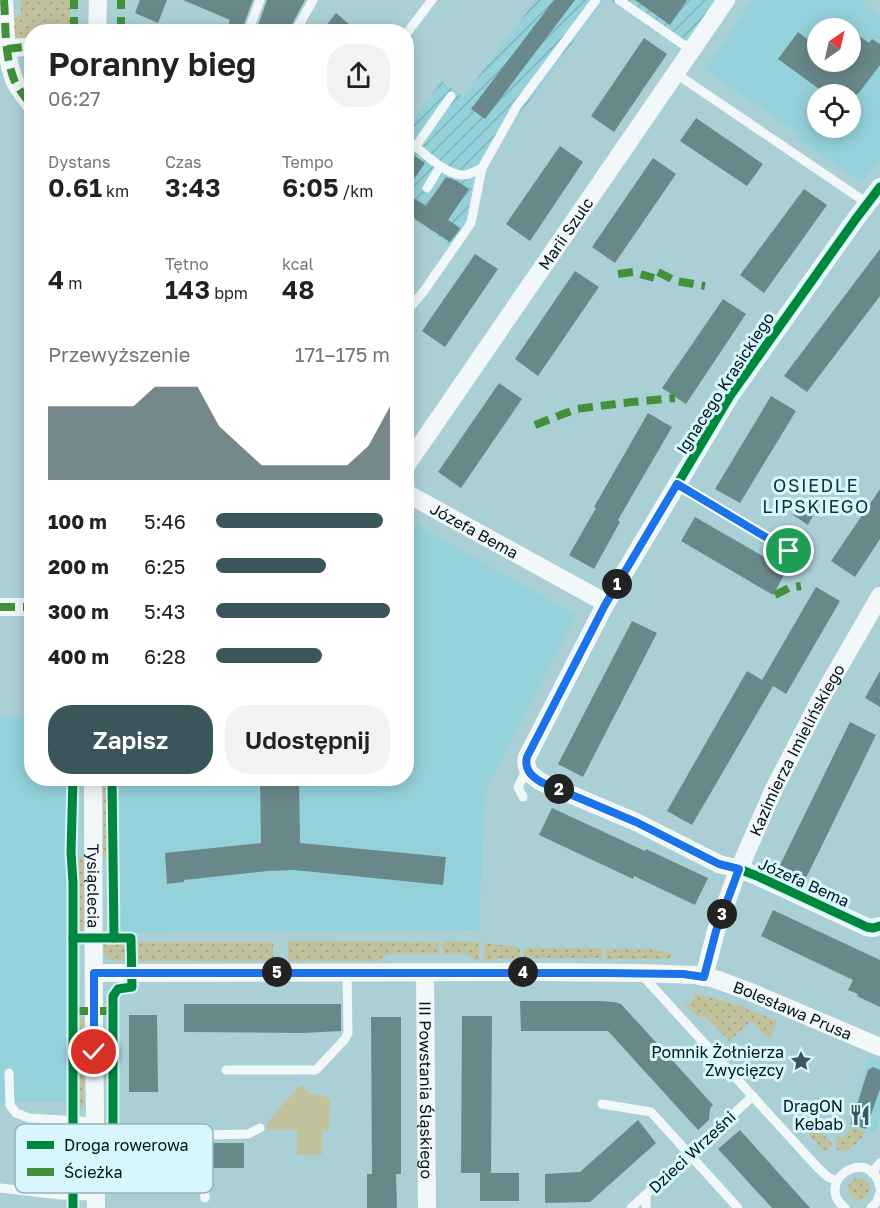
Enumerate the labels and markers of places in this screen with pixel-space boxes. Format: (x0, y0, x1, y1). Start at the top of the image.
pin (763, 525, 814, 576)
pin: 1 (602, 569, 632, 599)
pin: 2 (544, 774, 574, 804)
pin: 3 (707, 899, 737, 929)
pin: 5 (262, 957, 292, 987)
pin: 4 (508, 957, 538, 987)
pin (68, 1026, 119, 1077)
place label: Pomnik Żołnierza Zwycięzcy (651, 1042, 784, 1080)
place icon: Pomnik Żołnierza Zwycięzcy (789, 1049, 813, 1073)
place label: DragON Kebab (783, 1096, 843, 1134)
restaurant icon: DragON Kebab (848, 1103, 872, 1127)

